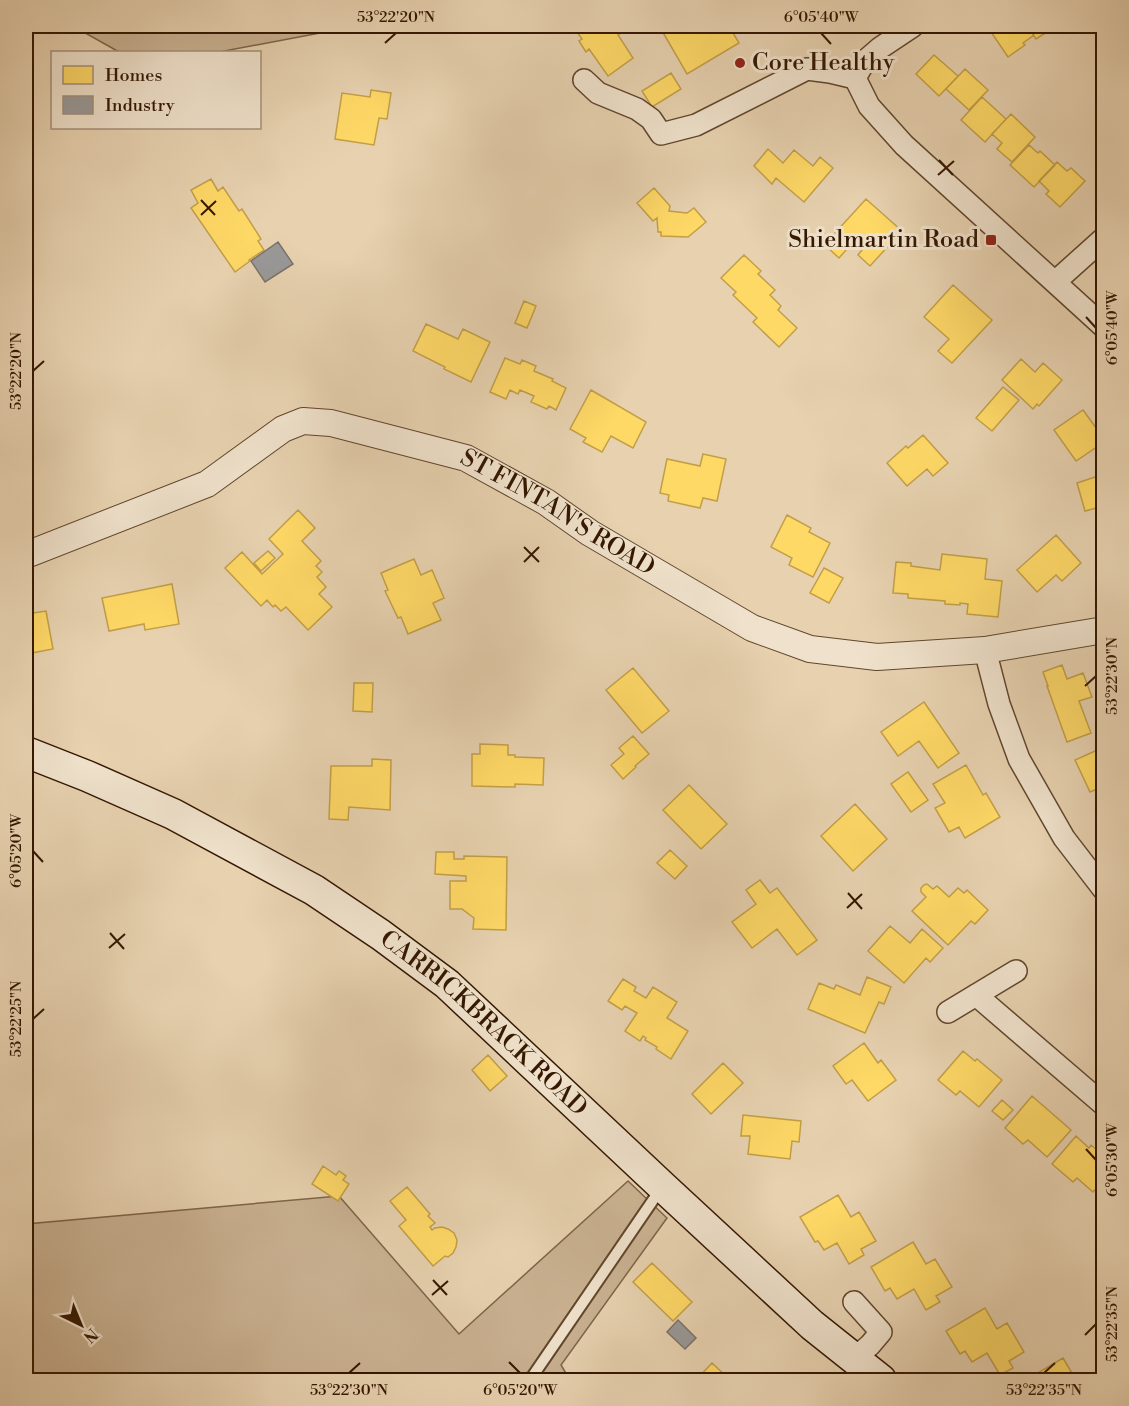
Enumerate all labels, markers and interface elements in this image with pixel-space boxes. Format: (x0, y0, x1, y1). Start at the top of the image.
text: 53°22'20"N (357, 8, 435, 27)
text: 6°05'40"W (784, 8, 859, 27)
place label: Core Healthy (752, 48, 895, 78)
legend (51, 51, 261, 129)
marker: Core Healthy (733, 56, 747, 70)
text: Homes (105, 64, 162, 87)
text: Industry (105, 94, 175, 117)
place label: Shielmartin Road (788, 225, 979, 255)
marker: Shielmartin Road (984, 233, 998, 247)
text: 6°05'40"W (1103, 290, 1122, 365)
text: 53°22'20"N (7, 332, 26, 410)
street label: ST FINTAN'S ROAD (455, 443, 660, 583)
text: 53°22'30"N (1103, 637, 1122, 715)
text: 6°05'20"W (7, 814, 26, 888)
street label: CARRICKBRACK ROAD (374, 924, 593, 1123)
text: 53°22'25"N (7, 981, 26, 1057)
text: 6°05'30"W (1103, 1123, 1122, 1197)
text: 53°22'35"N (1103, 1286, 1122, 1362)
north arrow (51, 1295, 111, 1355)
text: N (79, 1324, 102, 1347)
text: 53°22'30"N (310, 1381, 388, 1400)
text: 6°05'20"W (483, 1381, 557, 1400)
text: 53°22'35"N (1006, 1381, 1082, 1400)

